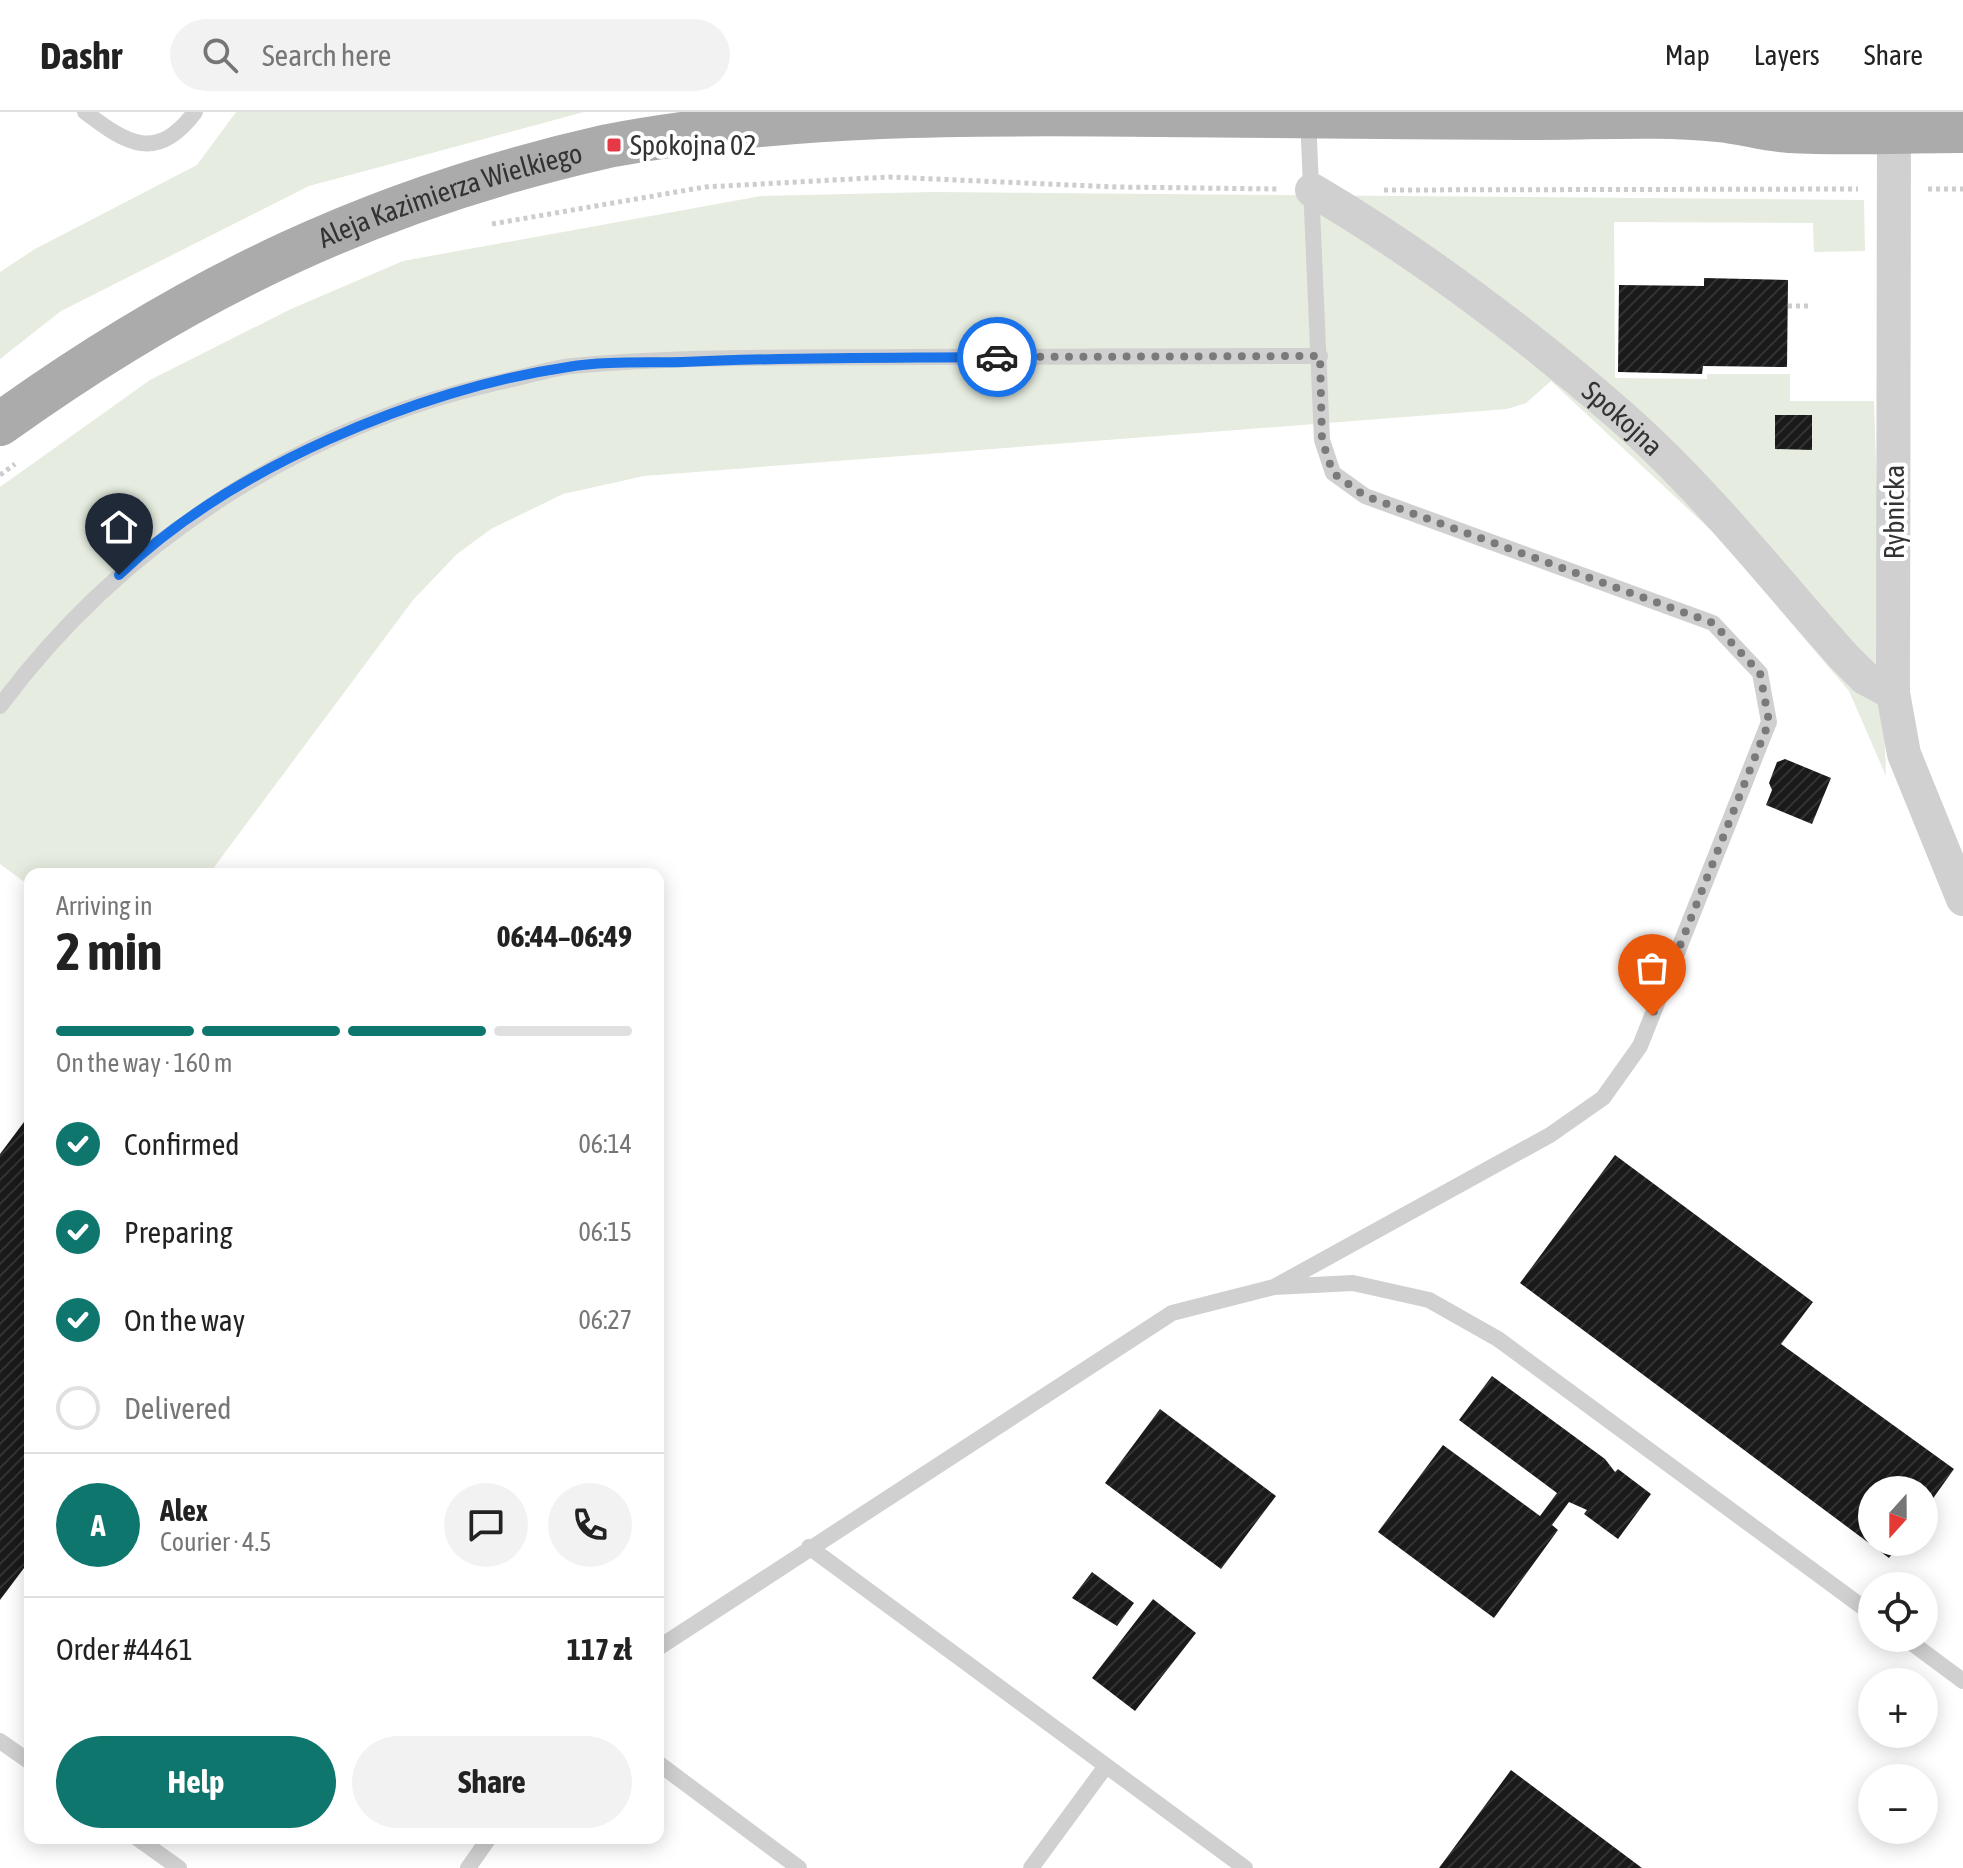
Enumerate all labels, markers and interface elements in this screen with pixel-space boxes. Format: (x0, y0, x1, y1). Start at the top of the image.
search box (170, 19, 730, 91)
icon: search (198, 33, 242, 77)
text: Dashr (40, 34, 122, 77)
text: Search here (262, 38, 391, 72)
text: Map (1665, 39, 1710, 71)
text: Layers (1754, 39, 1820, 71)
text: Share (1864, 39, 1923, 71)
place label: Spokojna 02 (630, 129, 756, 161)
marker: Spokojna 02 (605, 136, 623, 154)
street label: Aleja Kazimierza Wielkiego (313, 137, 585, 254)
courier (957, 317, 1037, 397)
icon: car (975, 335, 1019, 379)
street label: Spokojna (1576, 374, 1669, 462)
street label: Rybnicka (1878, 465, 1910, 559)
pin (85, 493, 153, 575)
icon: home (97, 505, 141, 549)
text: Arriving in (56, 891, 153, 921)
text: 06:44–06:49 (497, 919, 632, 953)
text: 2 min (56, 921, 162, 981)
pin (1618, 934, 1686, 1016)
icon: bag (1630, 946, 1674, 990)
text: On the way · 160 m (56, 1048, 233, 1078)
icon: check (56, 1122, 100, 1166)
text: Confirmed (124, 1127, 239, 1161)
text: 06:14 (578, 1129, 632, 1159)
icon: check (56, 1210, 100, 1254)
text: Preparing (124, 1215, 233, 1249)
text: 06:15 (578, 1217, 632, 1247)
icon: check (56, 1298, 100, 1342)
text: On the way (124, 1303, 245, 1337)
text: 06:27 (578, 1305, 632, 1335)
text: Delivered (124, 1391, 232, 1425)
north arrow (1858, 1476, 1938, 1556)
map controls (1858, 1476, 1938, 1844)
button: chat (444, 1483, 528, 1567)
button: phone (548, 1483, 632, 1567)
text: Alex (160, 1493, 208, 1527)
text: A (91, 1508, 105, 1542)
text: Courier · 4.5 (160, 1527, 271, 1557)
button: locate (1858, 1572, 1938, 1652)
text: Order #4461 (56, 1632, 193, 1666)
text: 117 zł (567, 1632, 632, 1666)
button: + (1858, 1668, 1938, 1748)
button: Help (56, 1736, 336, 1828)
button: Share (352, 1736, 632, 1828)
button: − (1858, 1764, 1938, 1844)

